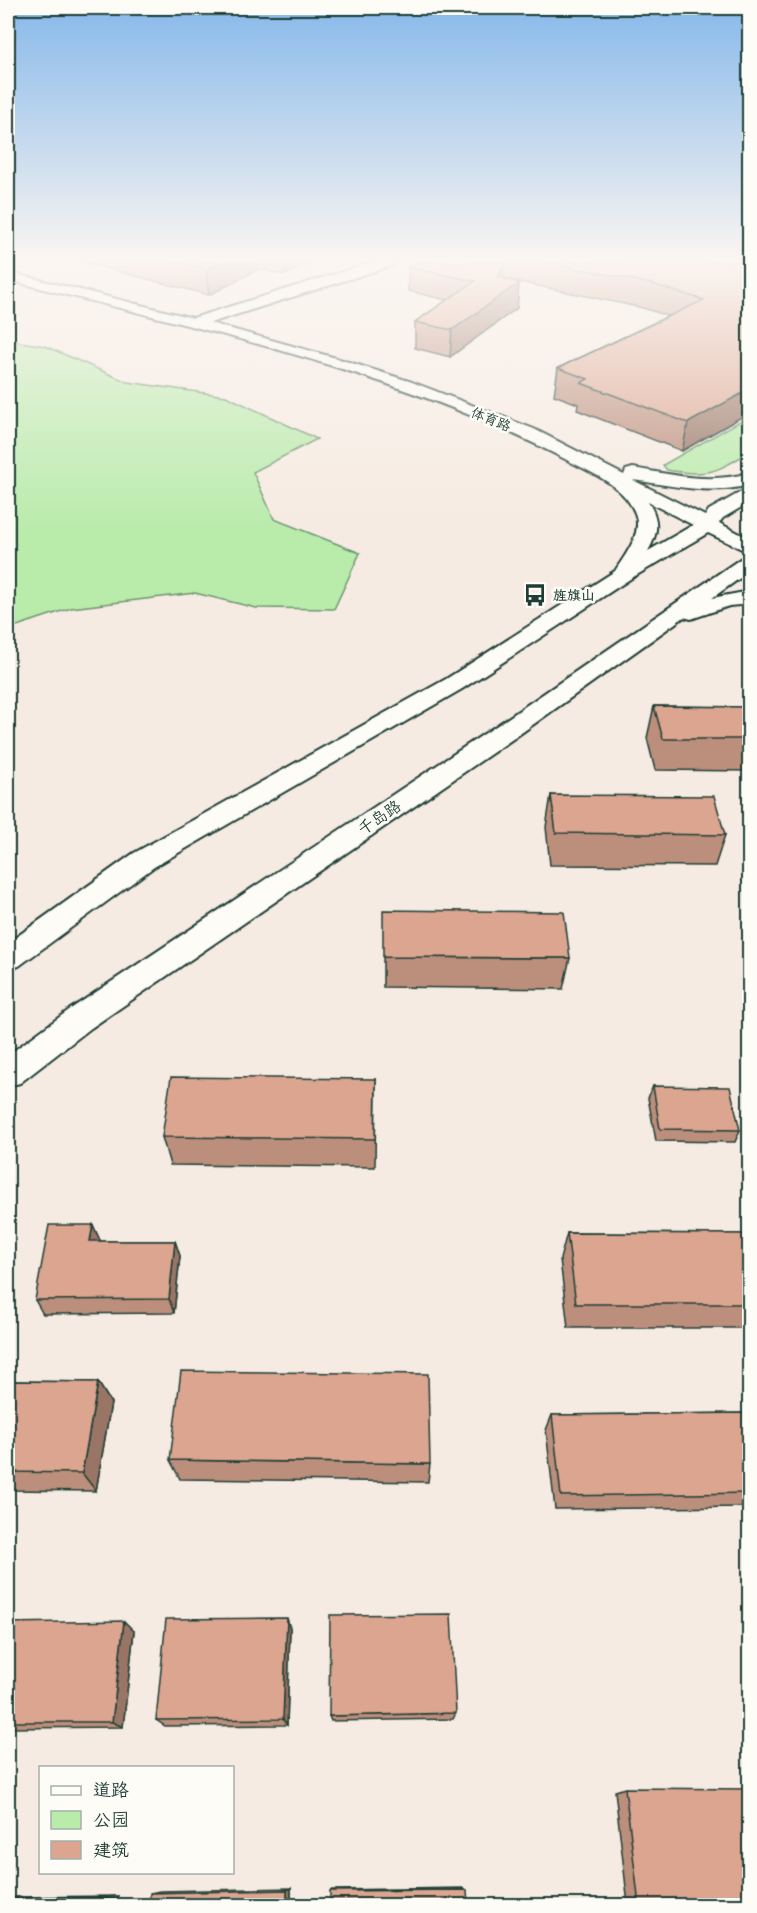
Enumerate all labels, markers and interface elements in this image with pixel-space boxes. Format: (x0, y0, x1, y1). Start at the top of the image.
street label: 体育路 (468, 404, 513, 435)
bus stop icon: 旌旗山 (522, 582, 548, 608)
place label: 旌旗山 (553, 587, 595, 604)
street label: 千岛路 (355, 797, 405, 840)
legend (39, 1766, 234, 1874)
text: 道路 (93, 1780, 129, 1801)
text: 公园 (93, 1810, 129, 1831)
text: 建筑 (93, 1840, 129, 1861)

